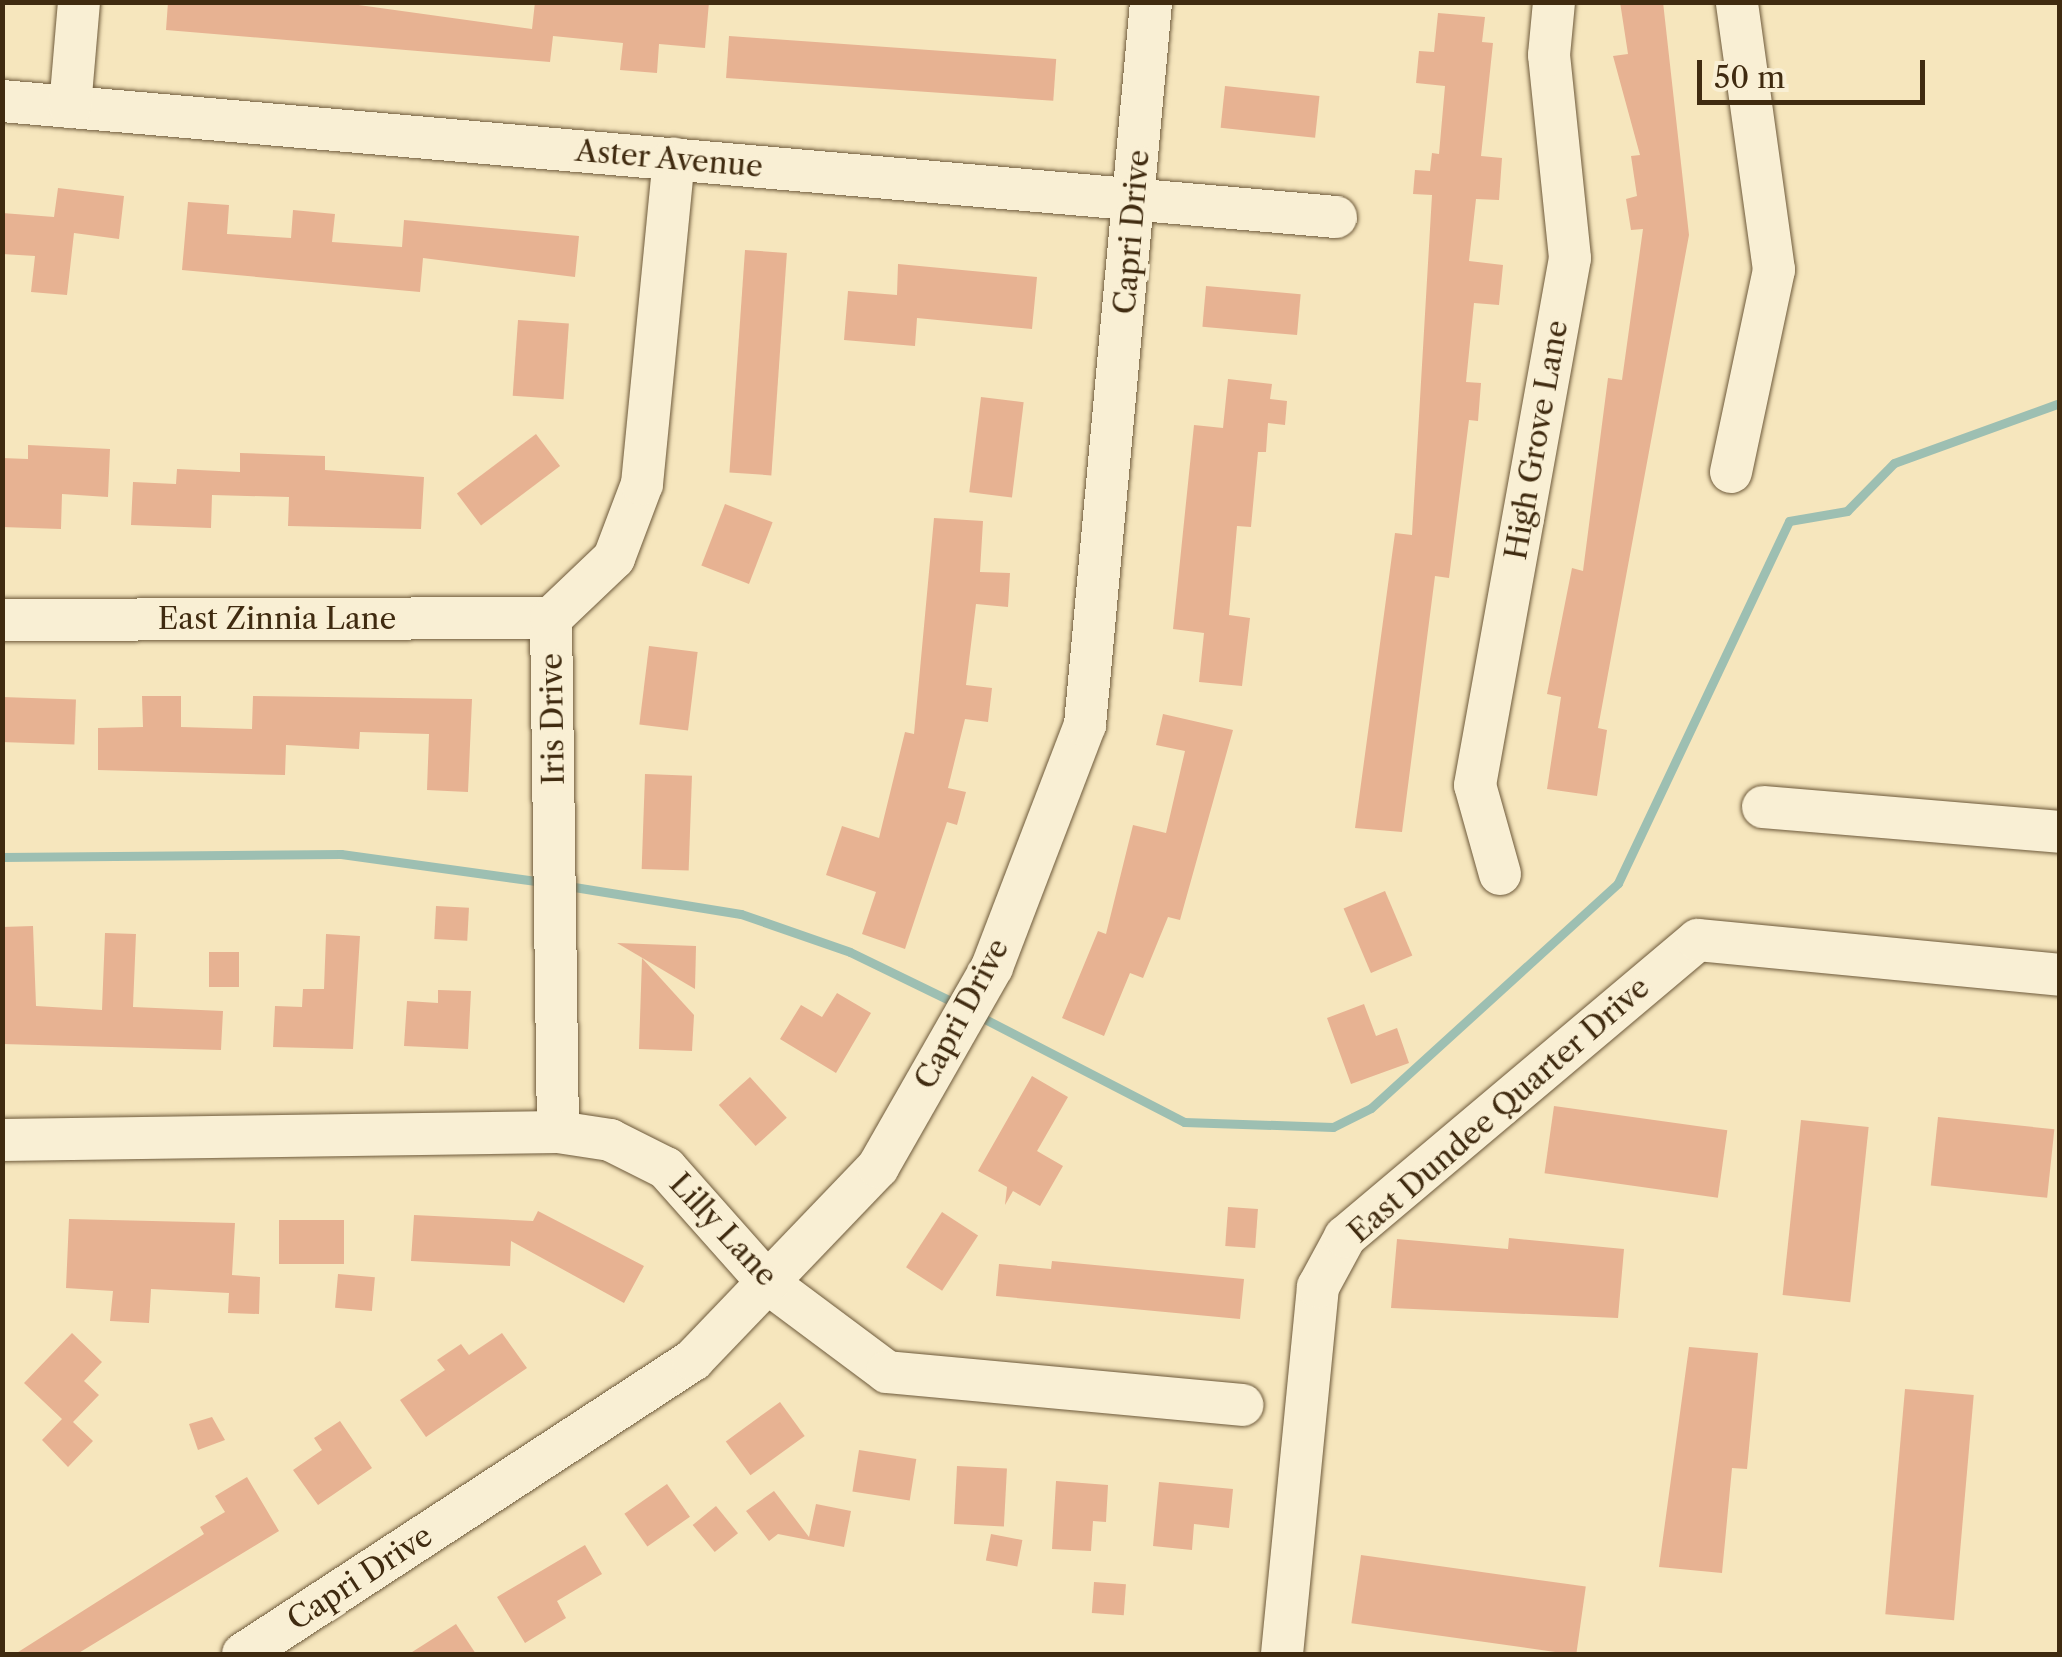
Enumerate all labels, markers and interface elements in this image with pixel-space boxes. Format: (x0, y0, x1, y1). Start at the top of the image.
scale bar (1702, 40, 1930, 102)
text: 50 m (1714, 59, 1785, 96)
street label: Aster Avenue (573, 133, 765, 185)
street label: Capri Drive (1107, 148, 1157, 316)
street label: High Grove Lane (1498, 317, 1576, 563)
street label: East Zinnia Lane (158, 601, 396, 637)
street label: Iris Drive (534, 653, 572, 785)
street label: Capri Drive (907, 933, 1017, 1095)
street label: East Dundee Quarter Drive (1341, 969, 1657, 1251)
street label: Lilly Lane (661, 1166, 785, 1294)
street label: Capri Drive (281, 1518, 439, 1638)

